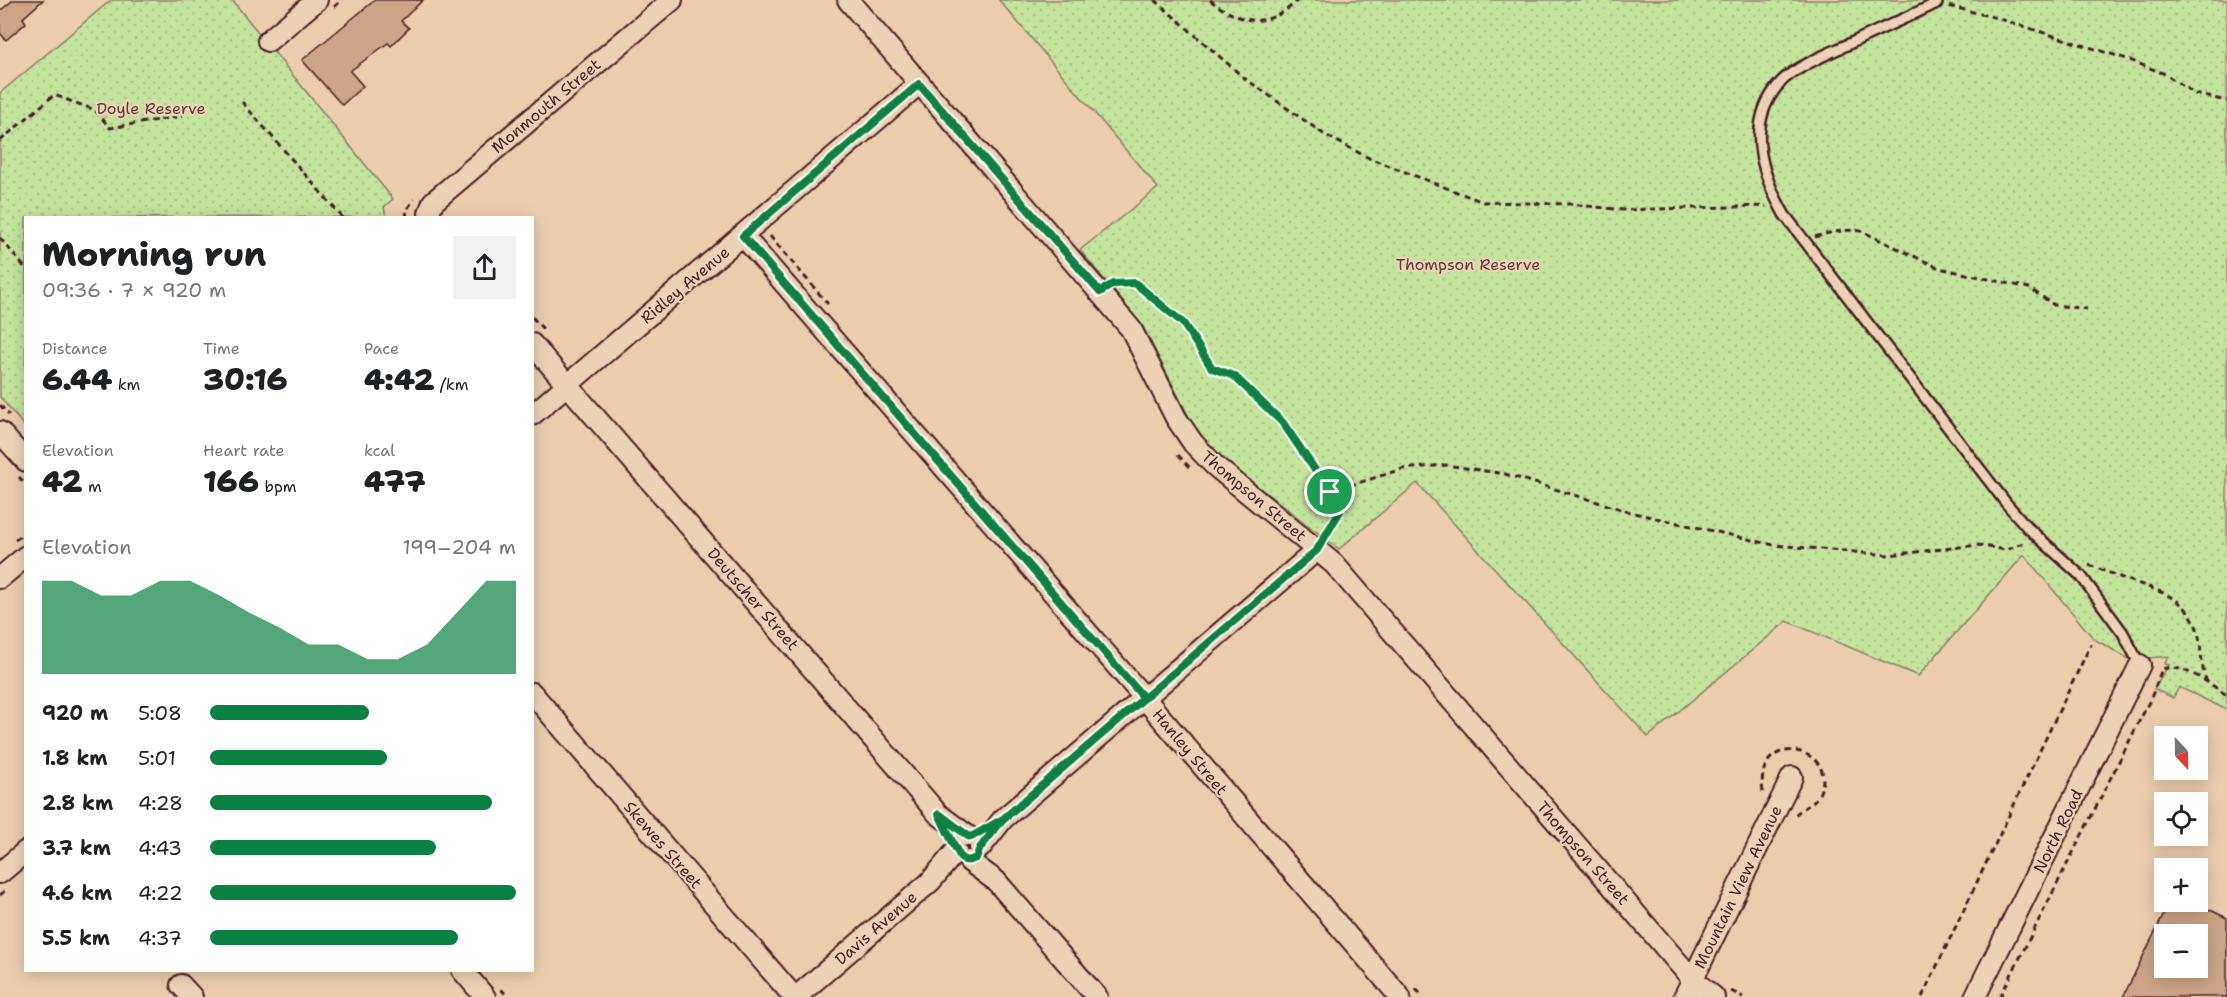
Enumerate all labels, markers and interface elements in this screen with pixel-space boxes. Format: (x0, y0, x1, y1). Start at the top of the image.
street label: Monmouth Street (487, 54, 605, 158)
park label: Doyle Reserve (96, 98, 206, 119)
text: Morning run (42, 232, 266, 277)
button: share (453, 236, 516, 299)
street label: Ridley Avenue (636, 242, 734, 328)
park label: Thompson Reserve (1396, 254, 1540, 275)
text: 09:36 · 7 × 920 m (42, 277, 226, 303)
text: Distance (42, 338, 108, 359)
text: Time (203, 338, 240, 359)
text: Pace (364, 338, 399, 359)
text: 6.44 (42, 359, 112, 400)
text: 30:16 (203, 359, 287, 400)
text: 4:42 (364, 359, 434, 400)
text: km (112, 374, 140, 395)
text: /km (434, 374, 468, 395)
text: Elevation (42, 440, 114, 461)
text: Heart rate (203, 440, 285, 461)
text: kcal (364, 440, 395, 461)
street label: Thompson Street (1197, 446, 1311, 546)
text: 42 (42, 461, 83, 502)
text: 166 (203, 461, 259, 502)
text: 477 (364, 461, 426, 502)
pin (1304, 466, 1355, 517)
icon: arrive (1313, 475, 1346, 508)
text: m (83, 476, 102, 497)
text: bpm (259, 476, 297, 497)
text: Elevation (42, 534, 132, 560)
text: 199–204 m (402, 534, 516, 560)
street label: Deutscher Street (703, 543, 803, 655)
text: 920 m (42, 700, 108, 726)
text: 5:08 (138, 700, 182, 726)
street label: Hanley Street (1148, 704, 1232, 800)
north arrow (2154, 726, 2208, 780)
map controls (2154, 726, 2208, 978)
text: 1.8 km (42, 745, 108, 771)
text: 5:01 (138, 745, 176, 771)
street label: North Road (2029, 786, 2087, 876)
text: 2.8 km (42, 790, 113, 816)
text: 4:28 (138, 790, 183, 816)
button: locate (2154, 792, 2208, 846)
street label: Skewes Street (619, 797, 707, 893)
street label: Thompson Street (1532, 797, 1634, 909)
street label: Mountain View Avenue (1689, 802, 1787, 972)
text: 3.7 km (42, 835, 111, 861)
text: 4:43 (138, 835, 182, 861)
button: + (2154, 858, 2208, 912)
text: 4.6 km (42, 880, 112, 906)
text: 4:22 (138, 880, 183, 906)
street label: Davis Avenue (831, 887, 921, 969)
button: − (2154, 924, 2208, 978)
text: 5.5 km (42, 925, 110, 951)
text: 4:37 (138, 925, 182, 951)

